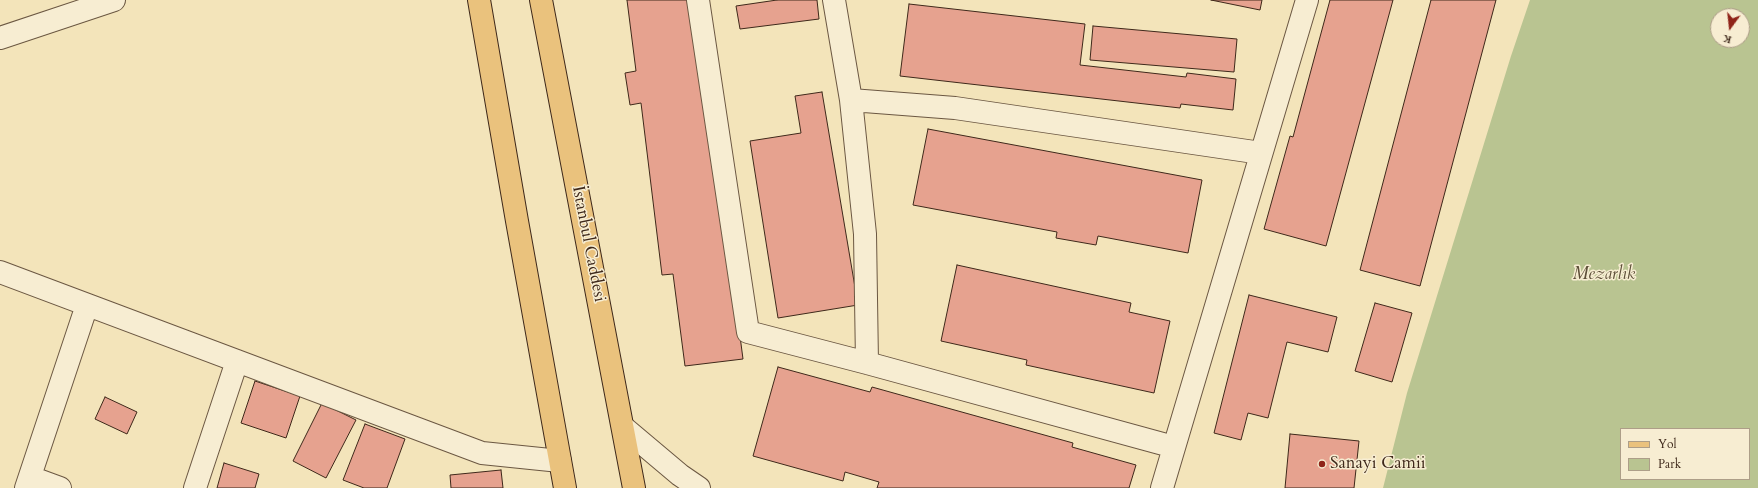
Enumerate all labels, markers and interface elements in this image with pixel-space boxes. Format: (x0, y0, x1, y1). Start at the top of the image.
north arrow (1710, 8, 1750, 48)
text: K (1721, 31, 1733, 48)
street label: İstanbul Caddesi (567, 184, 609, 304)
park label: Mezarlık (1573, 265, 1635, 285)
legend (1620, 428, 1750, 480)
text: Yol (1658, 436, 1677, 452)
place label: Sanayi Camii (1330, 454, 1425, 474)
text: Park (1658, 456, 1681, 472)
marker: Sanayi Camii (1317, 459, 1327, 469)

